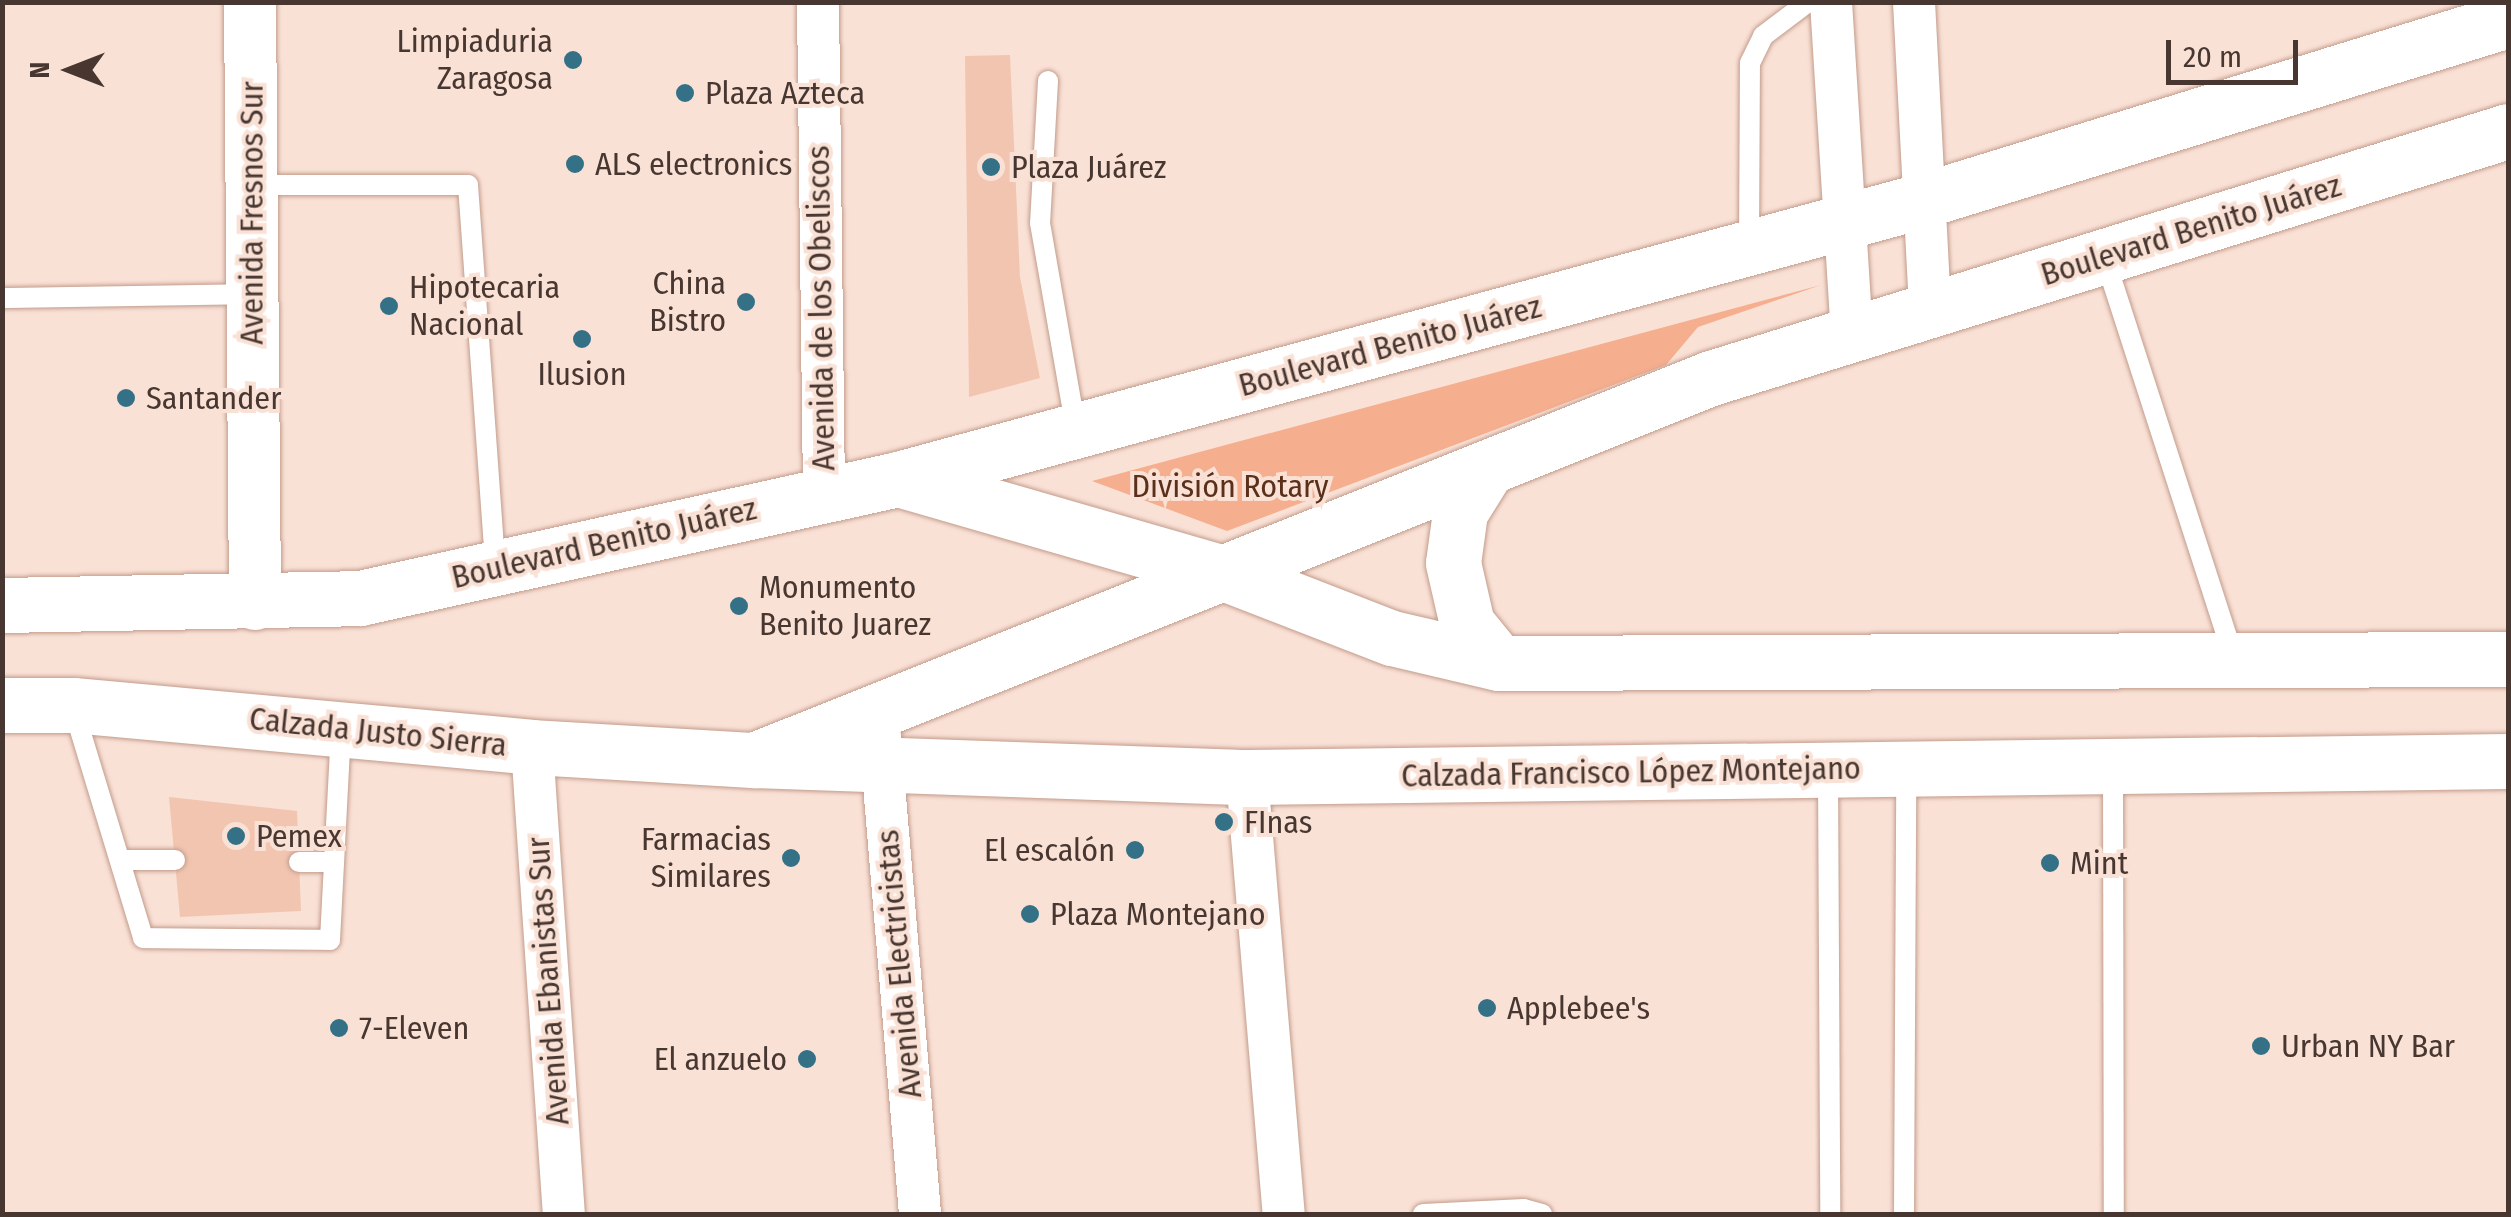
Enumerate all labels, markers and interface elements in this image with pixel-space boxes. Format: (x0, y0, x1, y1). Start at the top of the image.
north arrow (20, 20, 120, 120)
scale bar (2171, 20, 2304, 82)
place label: Limpiaduria Zaragosa (397, 23, 553, 98)
text: 20 m (2183, 39, 2242, 75)
marker: Limpiaduria Zaragosa (562, 49, 584, 71)
text: N (23, 62, 56, 78)
place label: Plaza Azteca (705, 74, 865, 112)
street label: Avenida Fresnos Sur (233, 81, 271, 345)
marker: Plaza Azteca (674, 82, 696, 104)
place label: ALS electronics (595, 145, 792, 183)
street label: Avenida de los Obeliscos (799, 145, 843, 471)
place label: Plaza Juárez (1011, 148, 1166, 186)
marker: ALS electronics (564, 153, 586, 175)
marker: Plaza Juárez (980, 156, 1002, 178)
street label: Boulevard Benito Juárez (2036, 166, 2346, 294)
place label: China Bistro (649, 265, 726, 340)
place label: Hipotecaria Nacional (409, 269, 560, 344)
street label: Boulevard Benito Juárez (1235, 287, 1545, 405)
marker: China Bistro (735, 291, 757, 313)
marker: Hipotecaria Nacional (378, 295, 400, 317)
marker: Ilusion (571, 328, 593, 350)
place label: Ilusion (538, 355, 626, 393)
place label: Santander (146, 379, 281, 417)
marker: Santander (115, 387, 137, 409)
park label: División Rotary (1131, 467, 1329, 505)
street label: Boulevard Benito Juárez (448, 489, 760, 597)
place label: Monumento Benito Juarez (759, 569, 931, 644)
marker: Monumento Benito Juarez (728, 595, 750, 617)
street label: Calzada Justo Sierra (247, 699, 509, 765)
street label: Calzada Francisco López Montejano (1401, 749, 1861, 795)
place label: FInas (1244, 803, 1312, 841)
marker: FInas (1213, 811, 1235, 833)
place label: Pemex (256, 817, 342, 855)
place label: Farmacias Similares (641, 821, 771, 896)
marker: Pemex (225, 825, 247, 847)
street label: Avenida Electricistas (868, 828, 930, 1100)
place label: El escalón (984, 831, 1115, 869)
street label: Avenida Ebanistas Sur (519, 836, 577, 1126)
marker: El escalón (1124, 839, 1146, 861)
place label: Mint (2070, 844, 2128, 882)
marker: Farmacias Similares (780, 847, 802, 869)
marker: Mint (2039, 852, 2061, 874)
place label: Plaza Montejano (1050, 895, 1266, 933)
marker: Plaza Montejano (1019, 903, 1041, 925)
place label: Applebee's (1507, 989, 1650, 1027)
marker: Applebee's (1476, 997, 1498, 1019)
place label: 7-Eleven (359, 1009, 469, 1047)
marker: 7-Eleven (328, 1017, 350, 1039)
place label: Urban NY Bar (2281, 1027, 2455, 1065)
marker: Urban NY Bar (2250, 1035, 2272, 1057)
place label: El anzuelo (654, 1040, 787, 1078)
marker: El anzuelo (796, 1048, 818, 1070)

